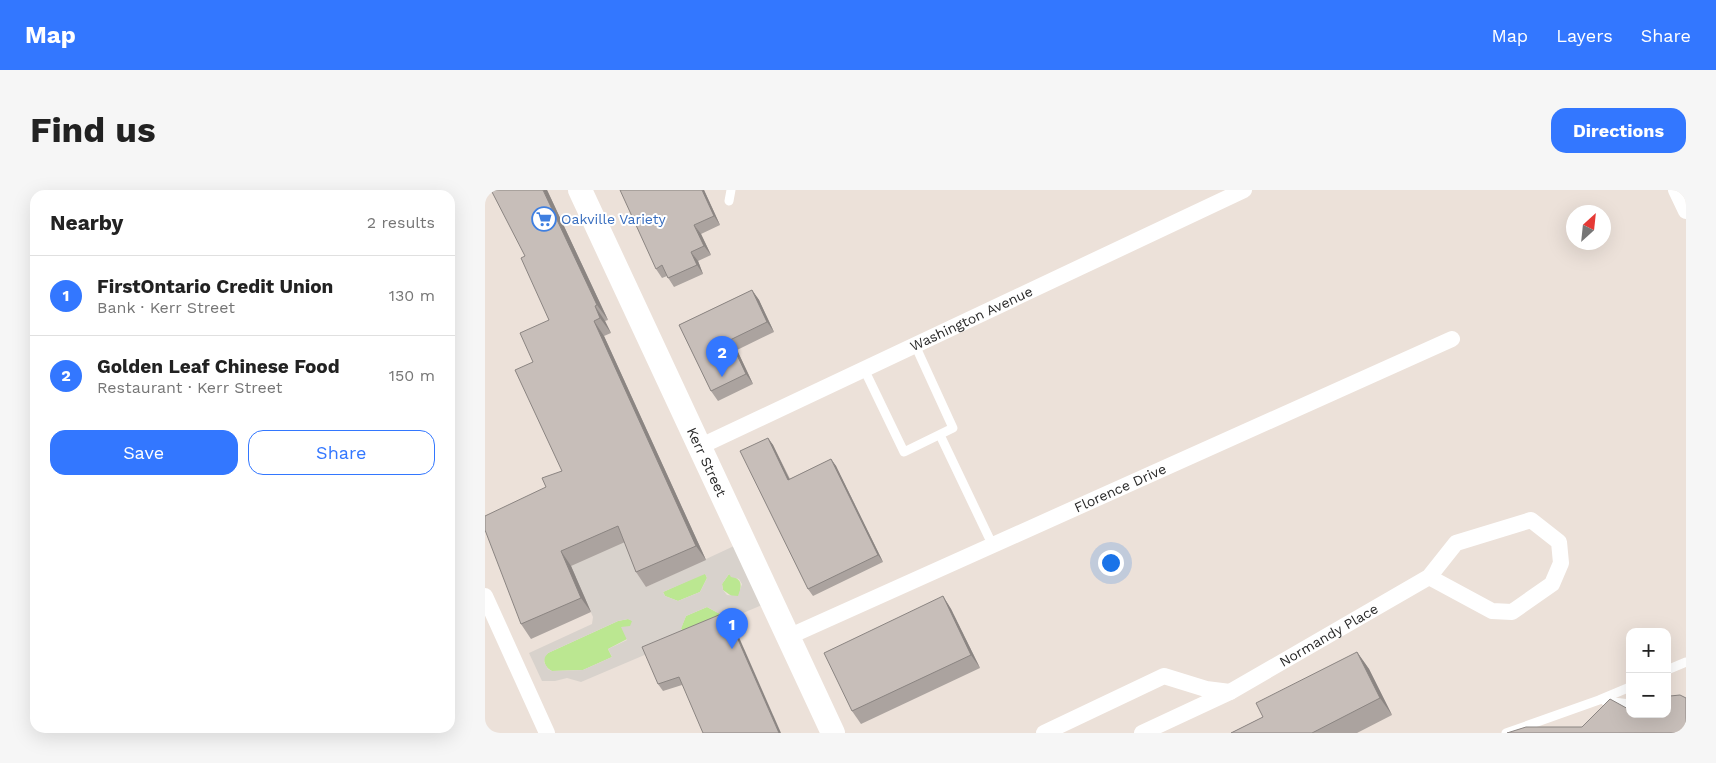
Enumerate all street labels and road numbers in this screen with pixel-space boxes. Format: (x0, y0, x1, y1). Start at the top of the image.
street label: Washington Avenue (907, 283, 1035, 354)
street label: Kerr Street (684, 425, 730, 499)
street label: Florence Drive (1072, 460, 1169, 516)
street label: Normandy Place (1276, 600, 1381, 670)

